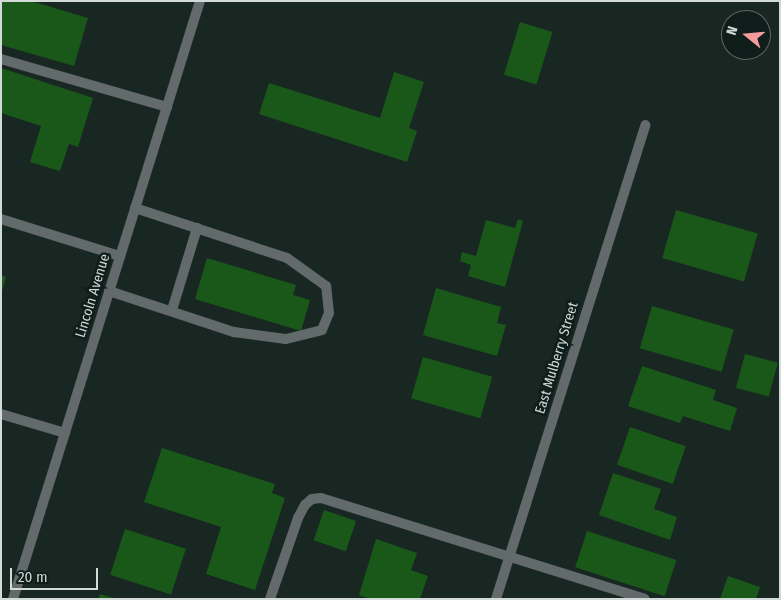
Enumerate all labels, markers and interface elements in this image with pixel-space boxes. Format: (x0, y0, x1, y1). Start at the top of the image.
north arrow (721, 10, 771, 60)
text: N (723, 24, 741, 37)
street label: Lincoln Avenue (72, 252, 114, 340)
street label: East Mulberry Street (532, 300, 582, 416)
scale bar (12, 558, 100, 590)
text: 20 m (18, 568, 48, 586)

